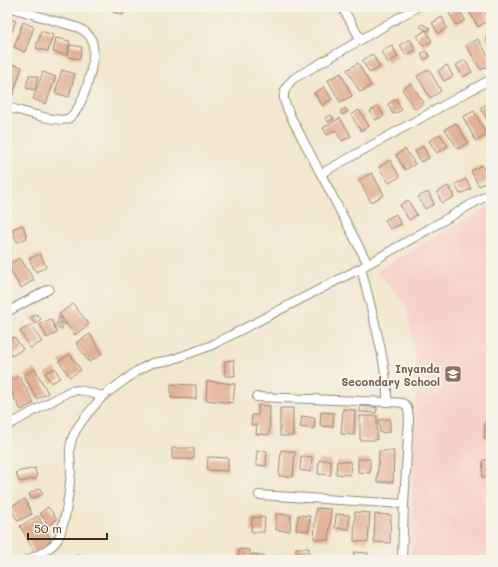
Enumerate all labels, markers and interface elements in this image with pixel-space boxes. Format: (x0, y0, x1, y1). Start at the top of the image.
place label: Inyanda Secondary School (341, 361, 440, 389)
school or university icon: Inyanda Secondary School (443, 364, 463, 384)
scale bar (28, 515, 107, 541)
text: 50 m (34, 520, 62, 536)

